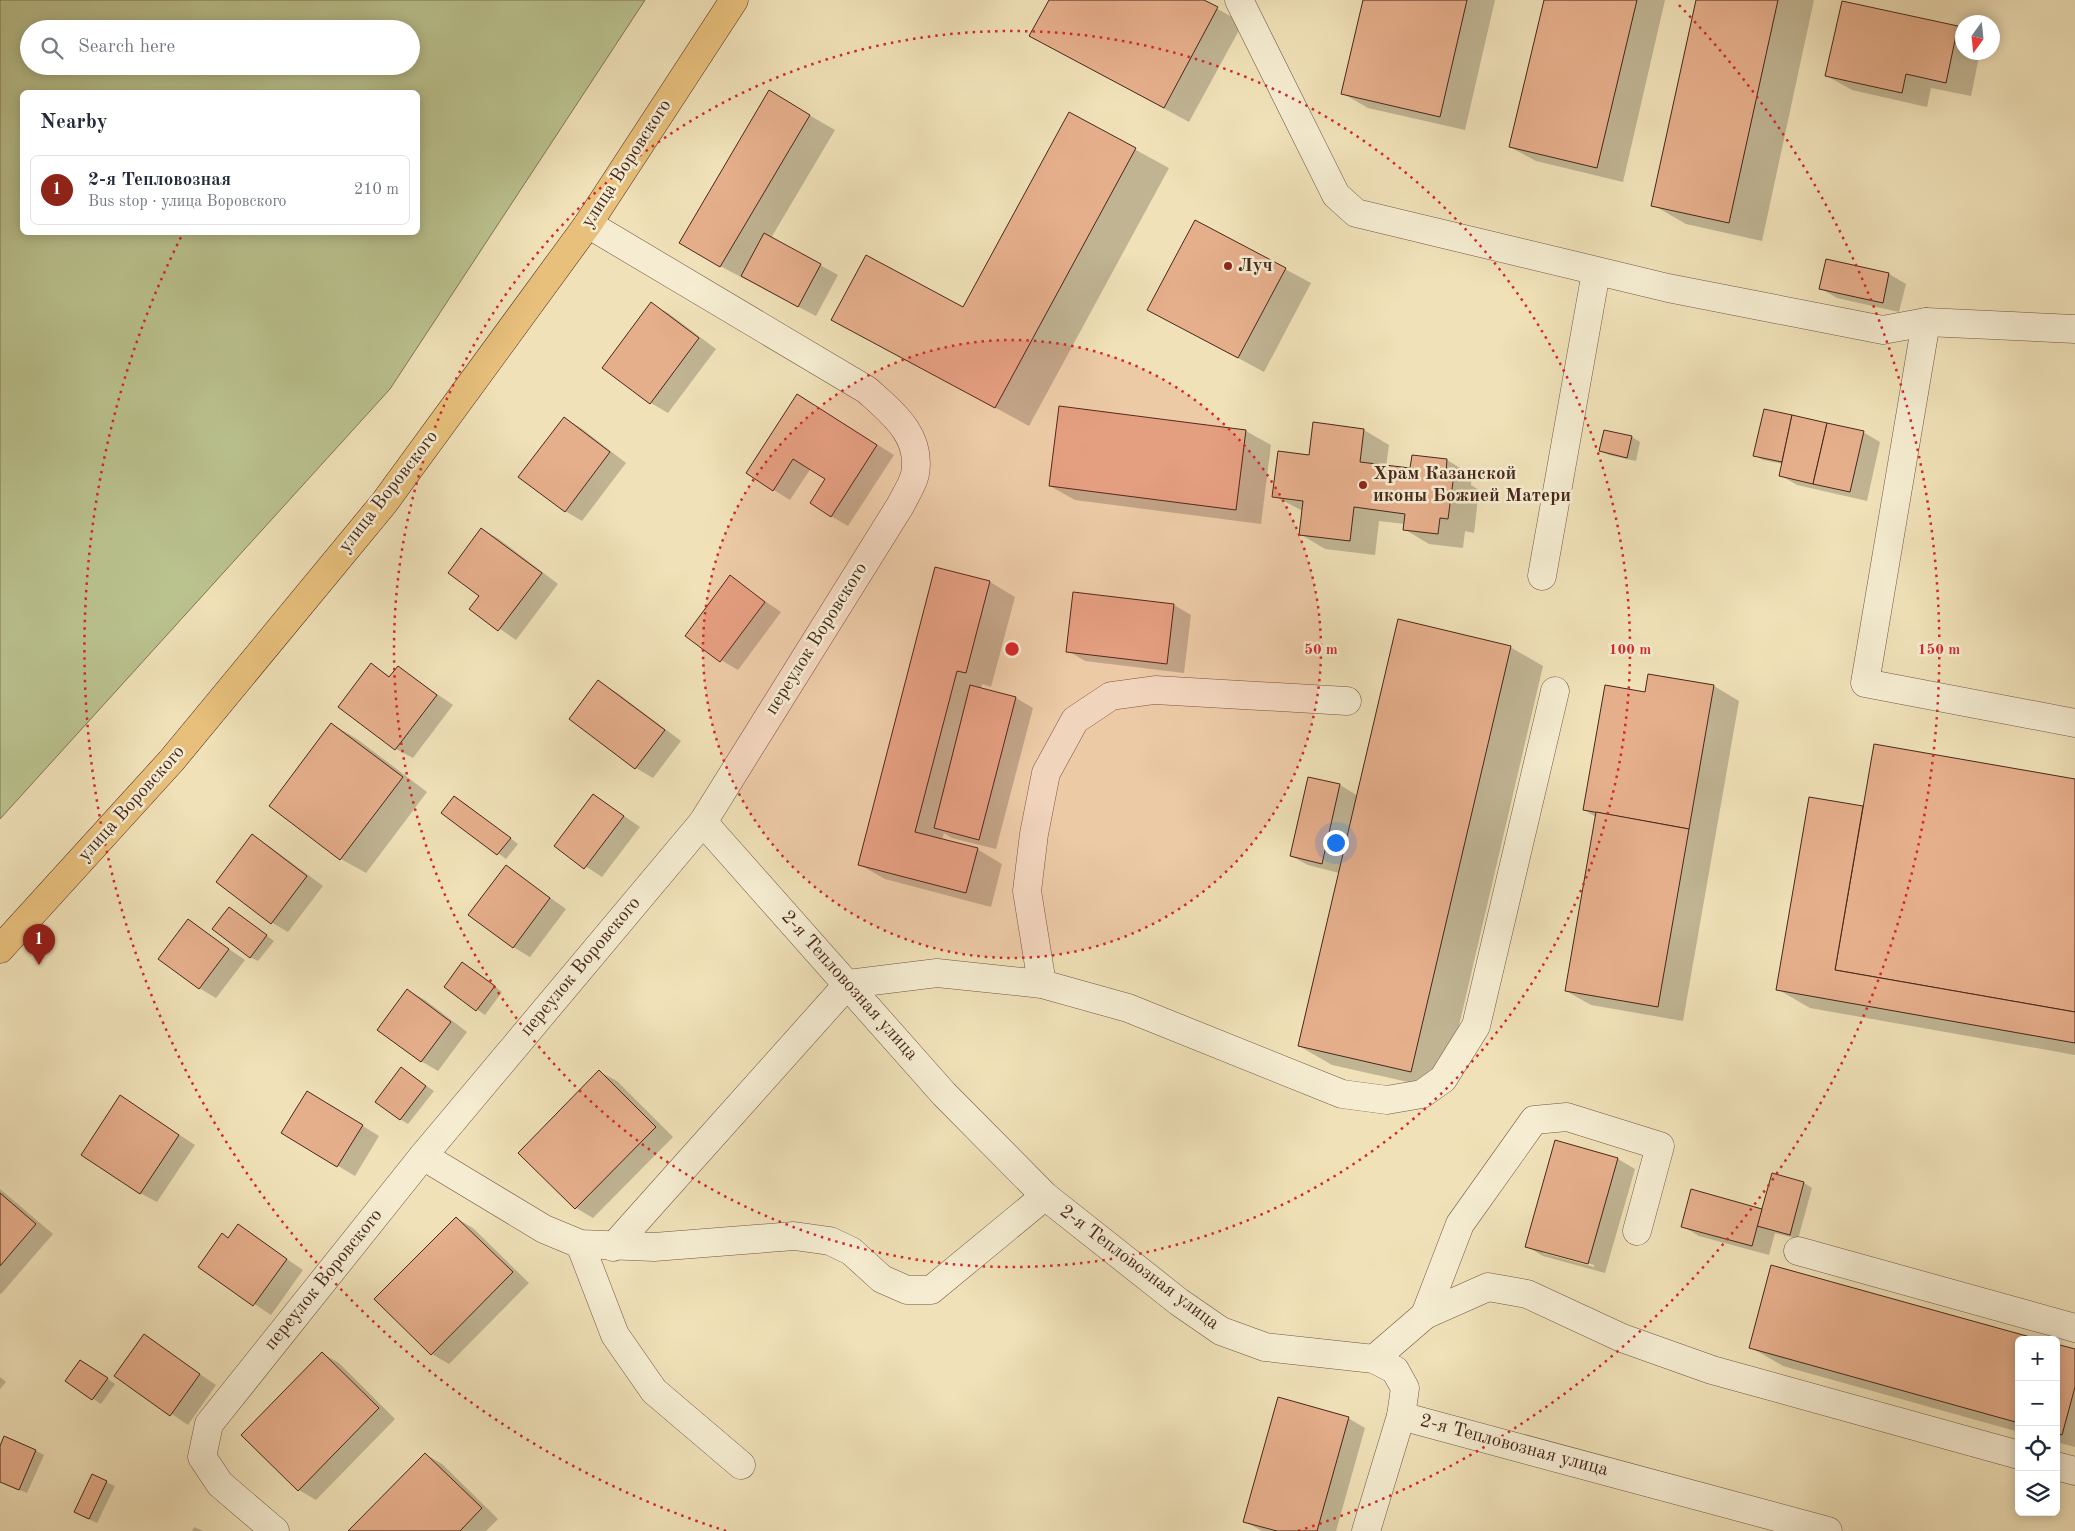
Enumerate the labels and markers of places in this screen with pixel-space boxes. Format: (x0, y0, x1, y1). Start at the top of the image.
place label: Луч (1238, 257, 1273, 276)
marker: Луч (1222, 260, 1234, 272)
place label: Храм Казанской иконы Божией Матери (1373, 465, 1571, 506)
marker: Храм Казанской иконы Божией Матери (1357, 479, 1369, 491)
centre of rings (1003, 640, 1021, 658)
pin: 1 (23, 924, 55, 965)

